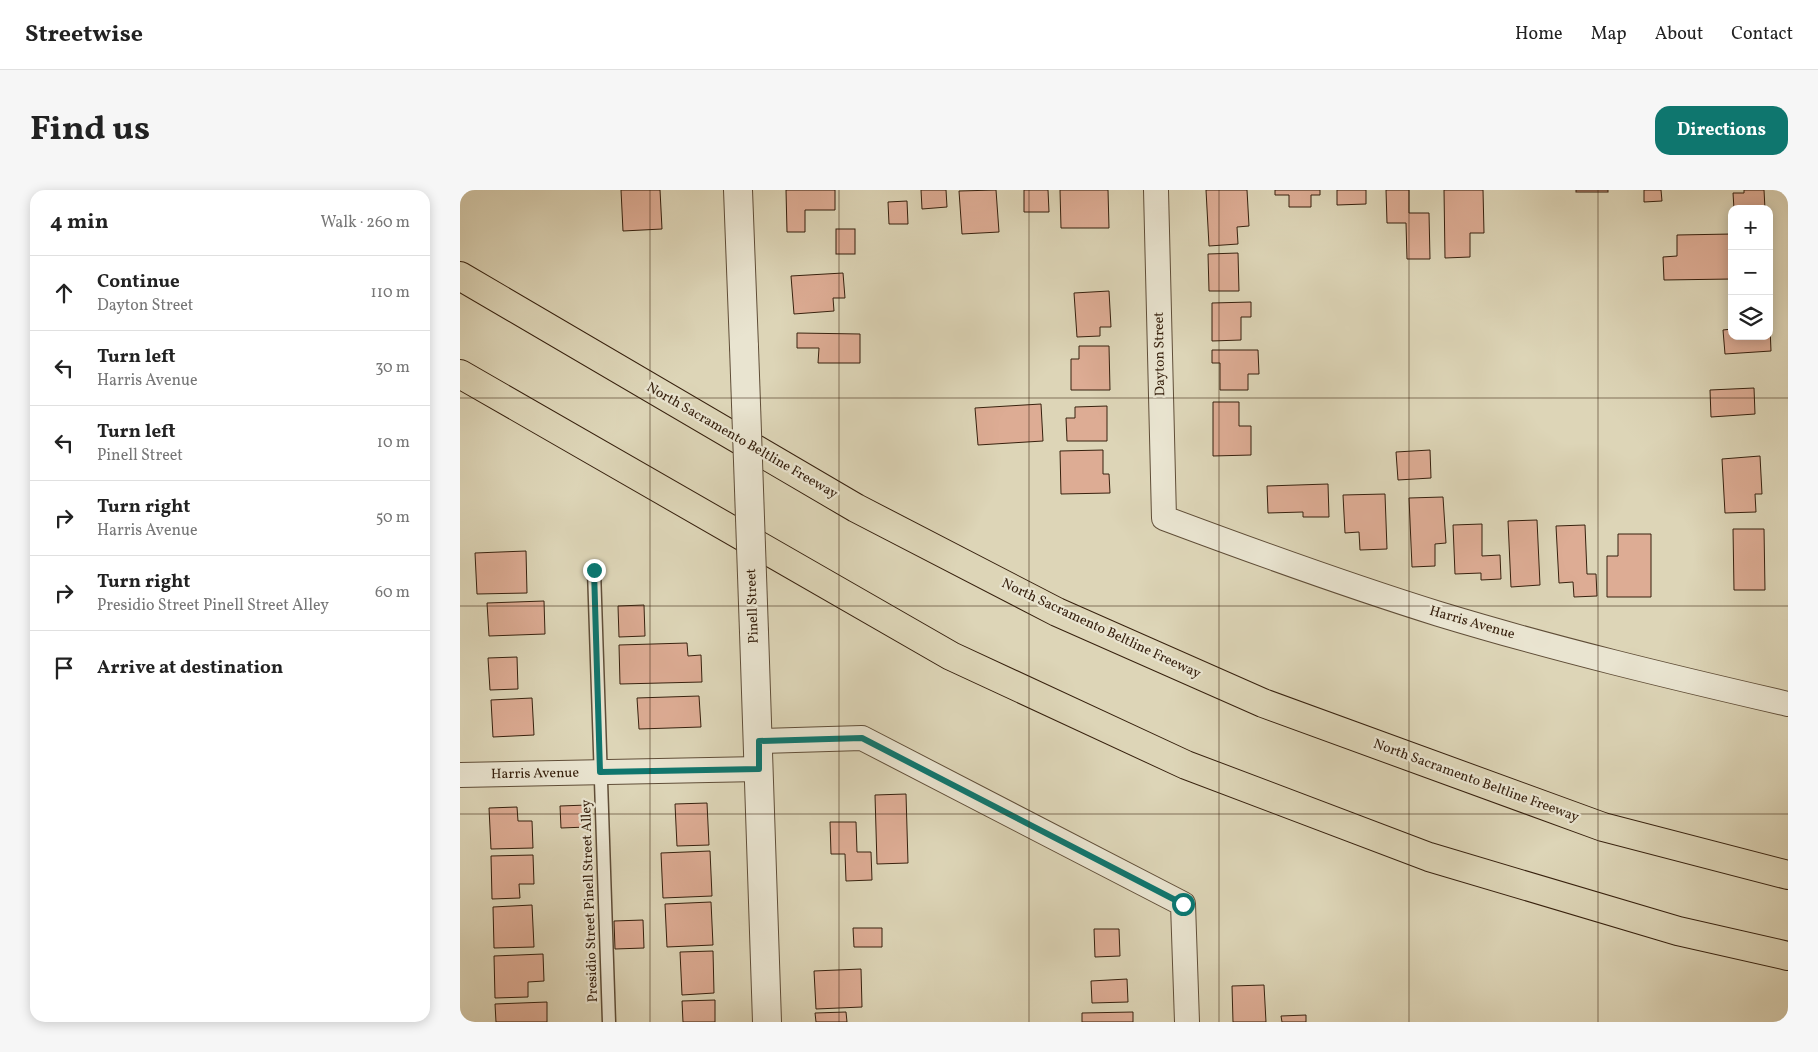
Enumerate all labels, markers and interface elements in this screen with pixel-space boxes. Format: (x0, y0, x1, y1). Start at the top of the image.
text: Streetwise (25, 18, 143, 52)
text: Home (1515, 22, 1563, 47)
text: Map (1591, 22, 1627, 47)
text: About (1655, 22, 1703, 47)
text: Contact (1731, 22, 1793, 47)
text: Find us (30, 106, 150, 154)
button: Directions (1655, 106, 1788, 155)
map controls (1728, 205, 1773, 340)
button: + (1728, 205, 1773, 250)
text: 4 min (50, 208, 109, 237)
text: Walk · 260 m (320, 212, 410, 234)
button: − (1728, 250, 1773, 295)
text: Continue (97, 269, 180, 295)
icon: ahead (50, 279, 78, 307)
text: 110 m (371, 282, 410, 304)
text: Dayton Street (97, 295, 193, 317)
button: layers (1728, 295, 1773, 340)
street label: Dayton Street (1150, 312, 1170, 396)
text: Turn left (97, 344, 176, 370)
icon: left (50, 354, 78, 382)
text: 30 m (375, 357, 410, 379)
text: Harris Avenue (97, 370, 198, 392)
street label: North Sacramento Beltline Freeway (643, 378, 842, 504)
text: Turn left (97, 419, 176, 445)
icon: left (50, 429, 78, 457)
text: 10 m (377, 432, 410, 454)
text: Pinell Street (97, 445, 183, 467)
text: Turn right (97, 494, 190, 520)
icon: right (50, 504, 78, 532)
text: 50 m (376, 507, 410, 529)
text: Harris Avenue (97, 520, 198, 542)
route end (583, 559, 606, 582)
street label: Pinell Street (742, 568, 764, 644)
text: Turn right (97, 569, 190, 595)
street label: North Sacramento Beltline Freeway (998, 574, 1204, 684)
icon: right (50, 579, 78, 607)
text: 60 m (375, 582, 410, 604)
text: Presidio Street Pinell Street Alley (97, 595, 329, 617)
street label: Harris Avenue (1427, 602, 1517, 644)
icon: arrive (50, 654, 78, 682)
text: Arrive at destination (97, 655, 283, 681)
street label: North Sacramento Beltline Freeway (1370, 735, 1582, 827)
street label: Harris Avenue (491, 764, 580, 784)
street label: Presidio Street Pinell Street Alley (577, 799, 603, 1003)
route start (1172, 893, 1195, 916)

